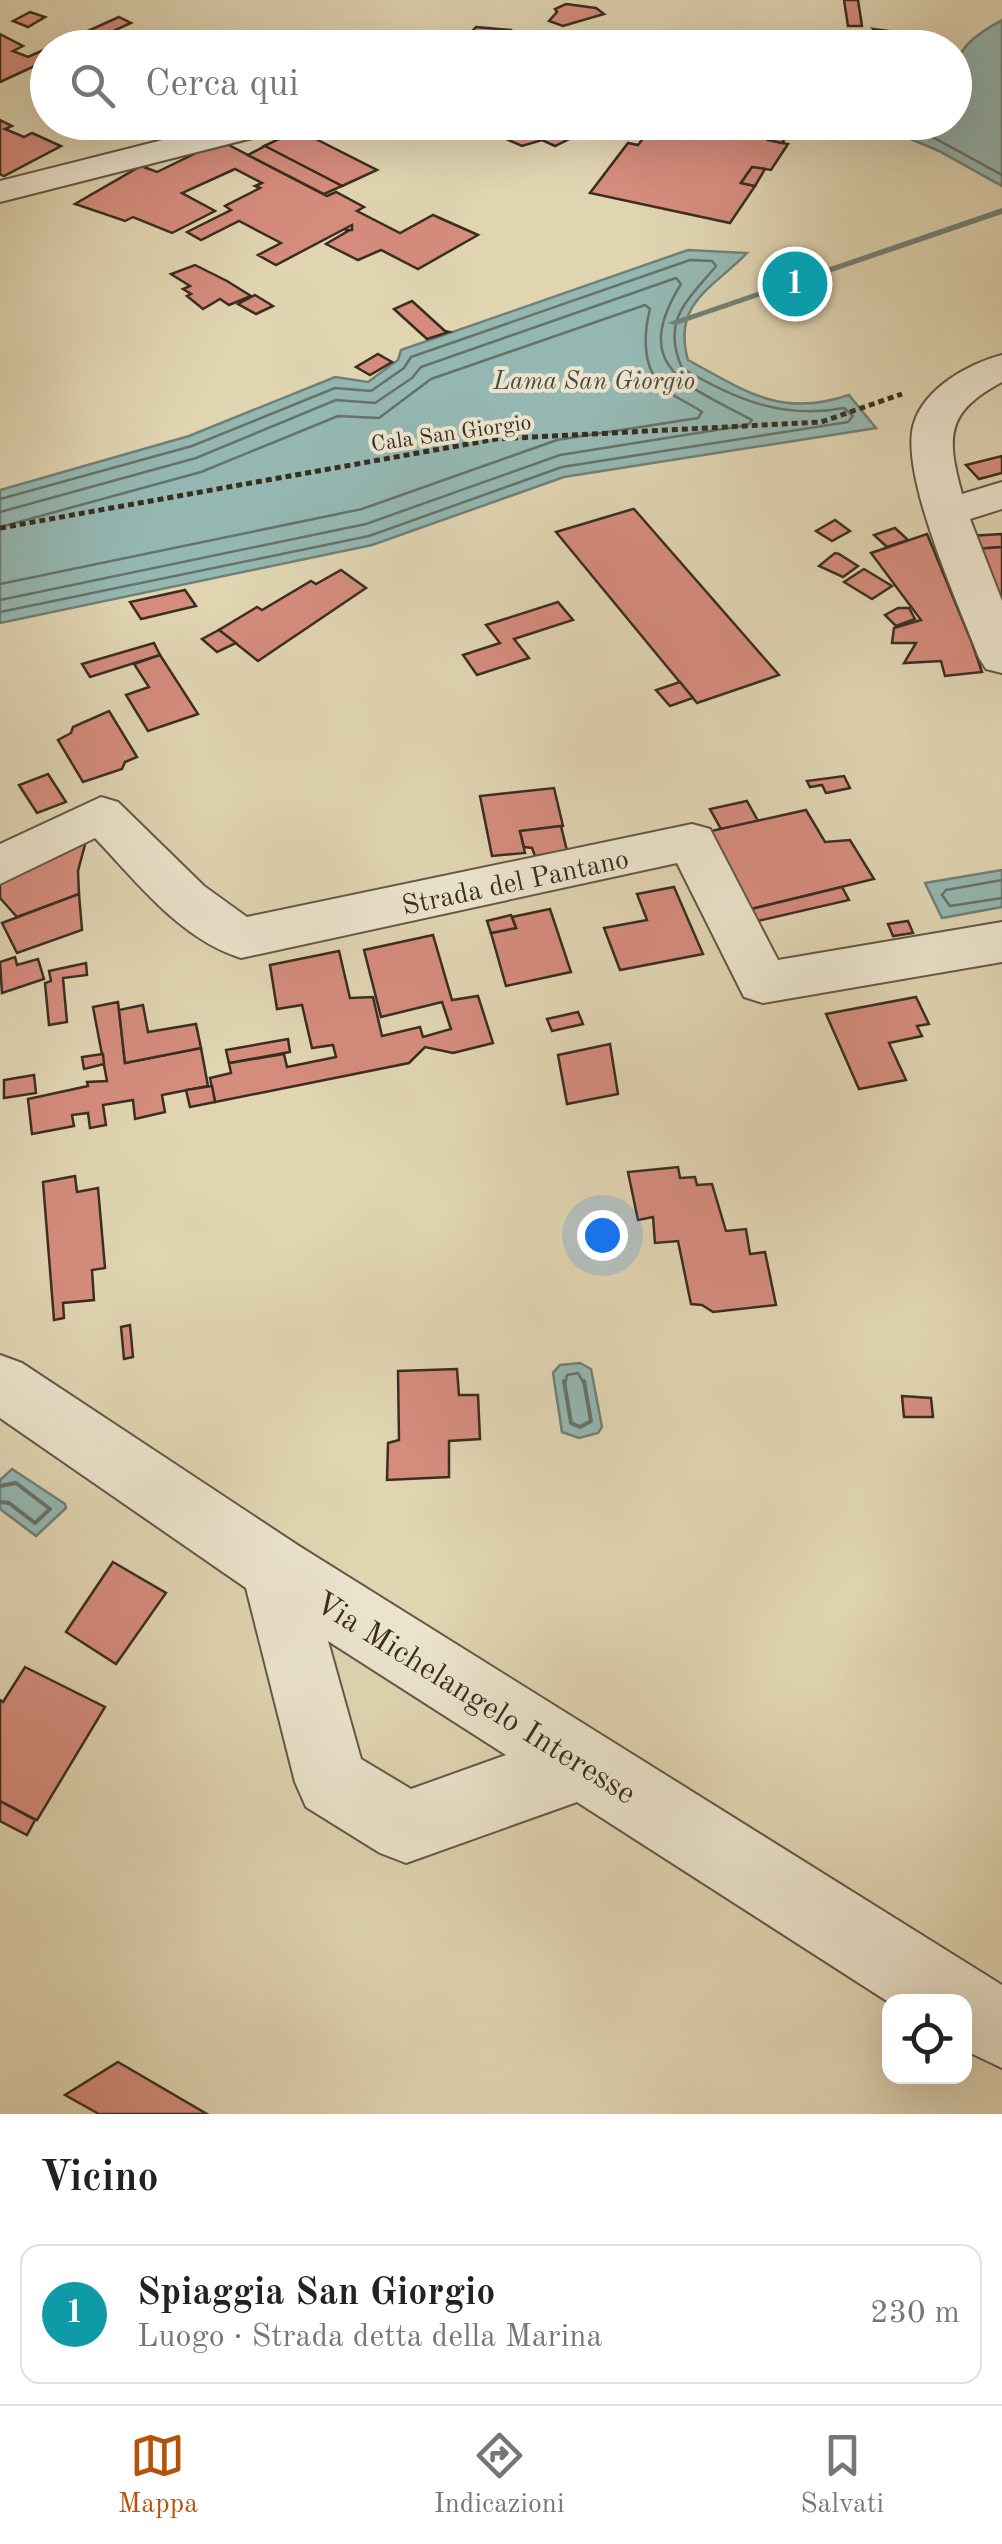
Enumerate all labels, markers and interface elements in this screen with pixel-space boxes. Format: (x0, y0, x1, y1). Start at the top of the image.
search box (30, 30, 972, 140)
icon: search (65, 58, 120, 113)
text: Cerca qui (145, 66, 299, 104)
pin: 1 (762, 246, 828, 322)
water label: Lama San Giorgio (492, 370, 695, 395)
street label: Cala San Giorgio (370, 412, 533, 456)
street label: Strada del Pantano (400, 846, 632, 922)
your location (577, 1210, 628, 1261)
street label: Via Michelangelo Interesse (308, 1588, 640, 1812)
map controls (882, 1994, 972, 2084)
button: locate (882, 1994, 972, 2084)
text: Vicino (40, 2158, 159, 2200)
text: Spiaggia San Giorgio (137, 2275, 495, 2313)
text: 1 (65, 2298, 84, 2330)
text: 230 m (870, 2298, 960, 2330)
text: Luogo · Strada detta della Marina (137, 2322, 602, 2354)
tab: Mappa (118, 2428, 198, 2523)
tab: Indicazioni (434, 2428, 565, 2523)
tab: Salvati (800, 2428, 884, 2523)

